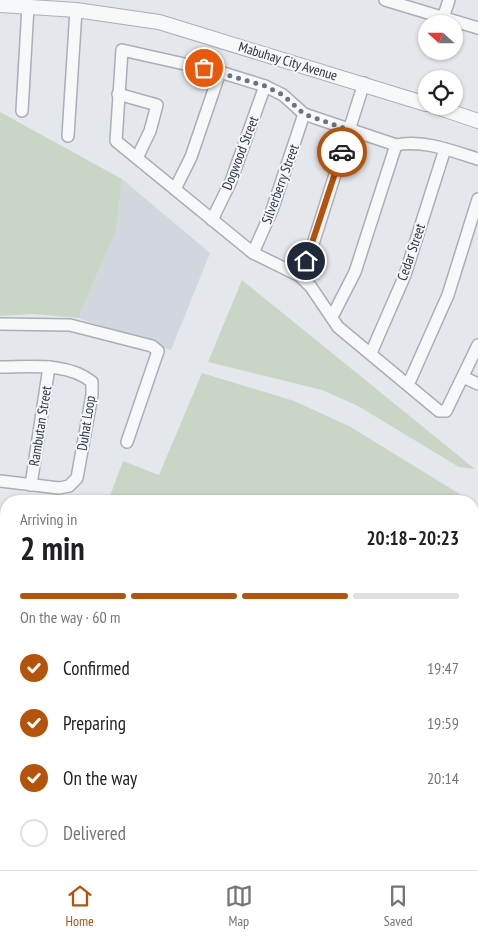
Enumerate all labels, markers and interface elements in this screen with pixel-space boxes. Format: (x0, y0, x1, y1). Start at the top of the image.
north arrow (418, 15, 462, 60)
map controls (418, 15, 463, 115)
street label: Mabuhay City Avenue (236, 37, 340, 85)
pin (183, 47, 225, 89)
icon: bag (190, 54, 218, 82)
button: locate (418, 70, 463, 115)
street label: Dogwood Street (218, 113, 262, 192)
courier (317, 127, 367, 177)
icon: car (328, 138, 356, 166)
street label: Silverberry Street (257, 141, 303, 226)
street label: Cedar Street (393, 221, 429, 283)
pin (285, 240, 327, 282)
icon: home (292, 247, 320, 275)
street label: Rambutan Street (25, 384, 55, 467)
street label: Duhat Loop (73, 394, 99, 452)
text: Arriving in (20, 509, 77, 529)
text: 20:18–20:23 (366, 526, 459, 550)
text: 2 min (20, 527, 85, 569)
text: On the way · 60 m (20, 607, 120, 627)
icon: check (20, 654, 48, 682)
text: Confirmed (63, 656, 130, 680)
text: 19:47 (427, 658, 459, 678)
icon: check (20, 709, 48, 737)
text: Preparing (63, 711, 126, 735)
text: 19:59 (427, 713, 459, 733)
icon: check (20, 764, 48, 792)
text: On the way (63, 766, 137, 790)
text: 20:14 (427, 768, 459, 788)
text: Delivered (63, 821, 126, 845)
tab: Home (65, 882, 94, 930)
tab: Map (225, 882, 253, 930)
tab: Saved (384, 882, 413, 930)

